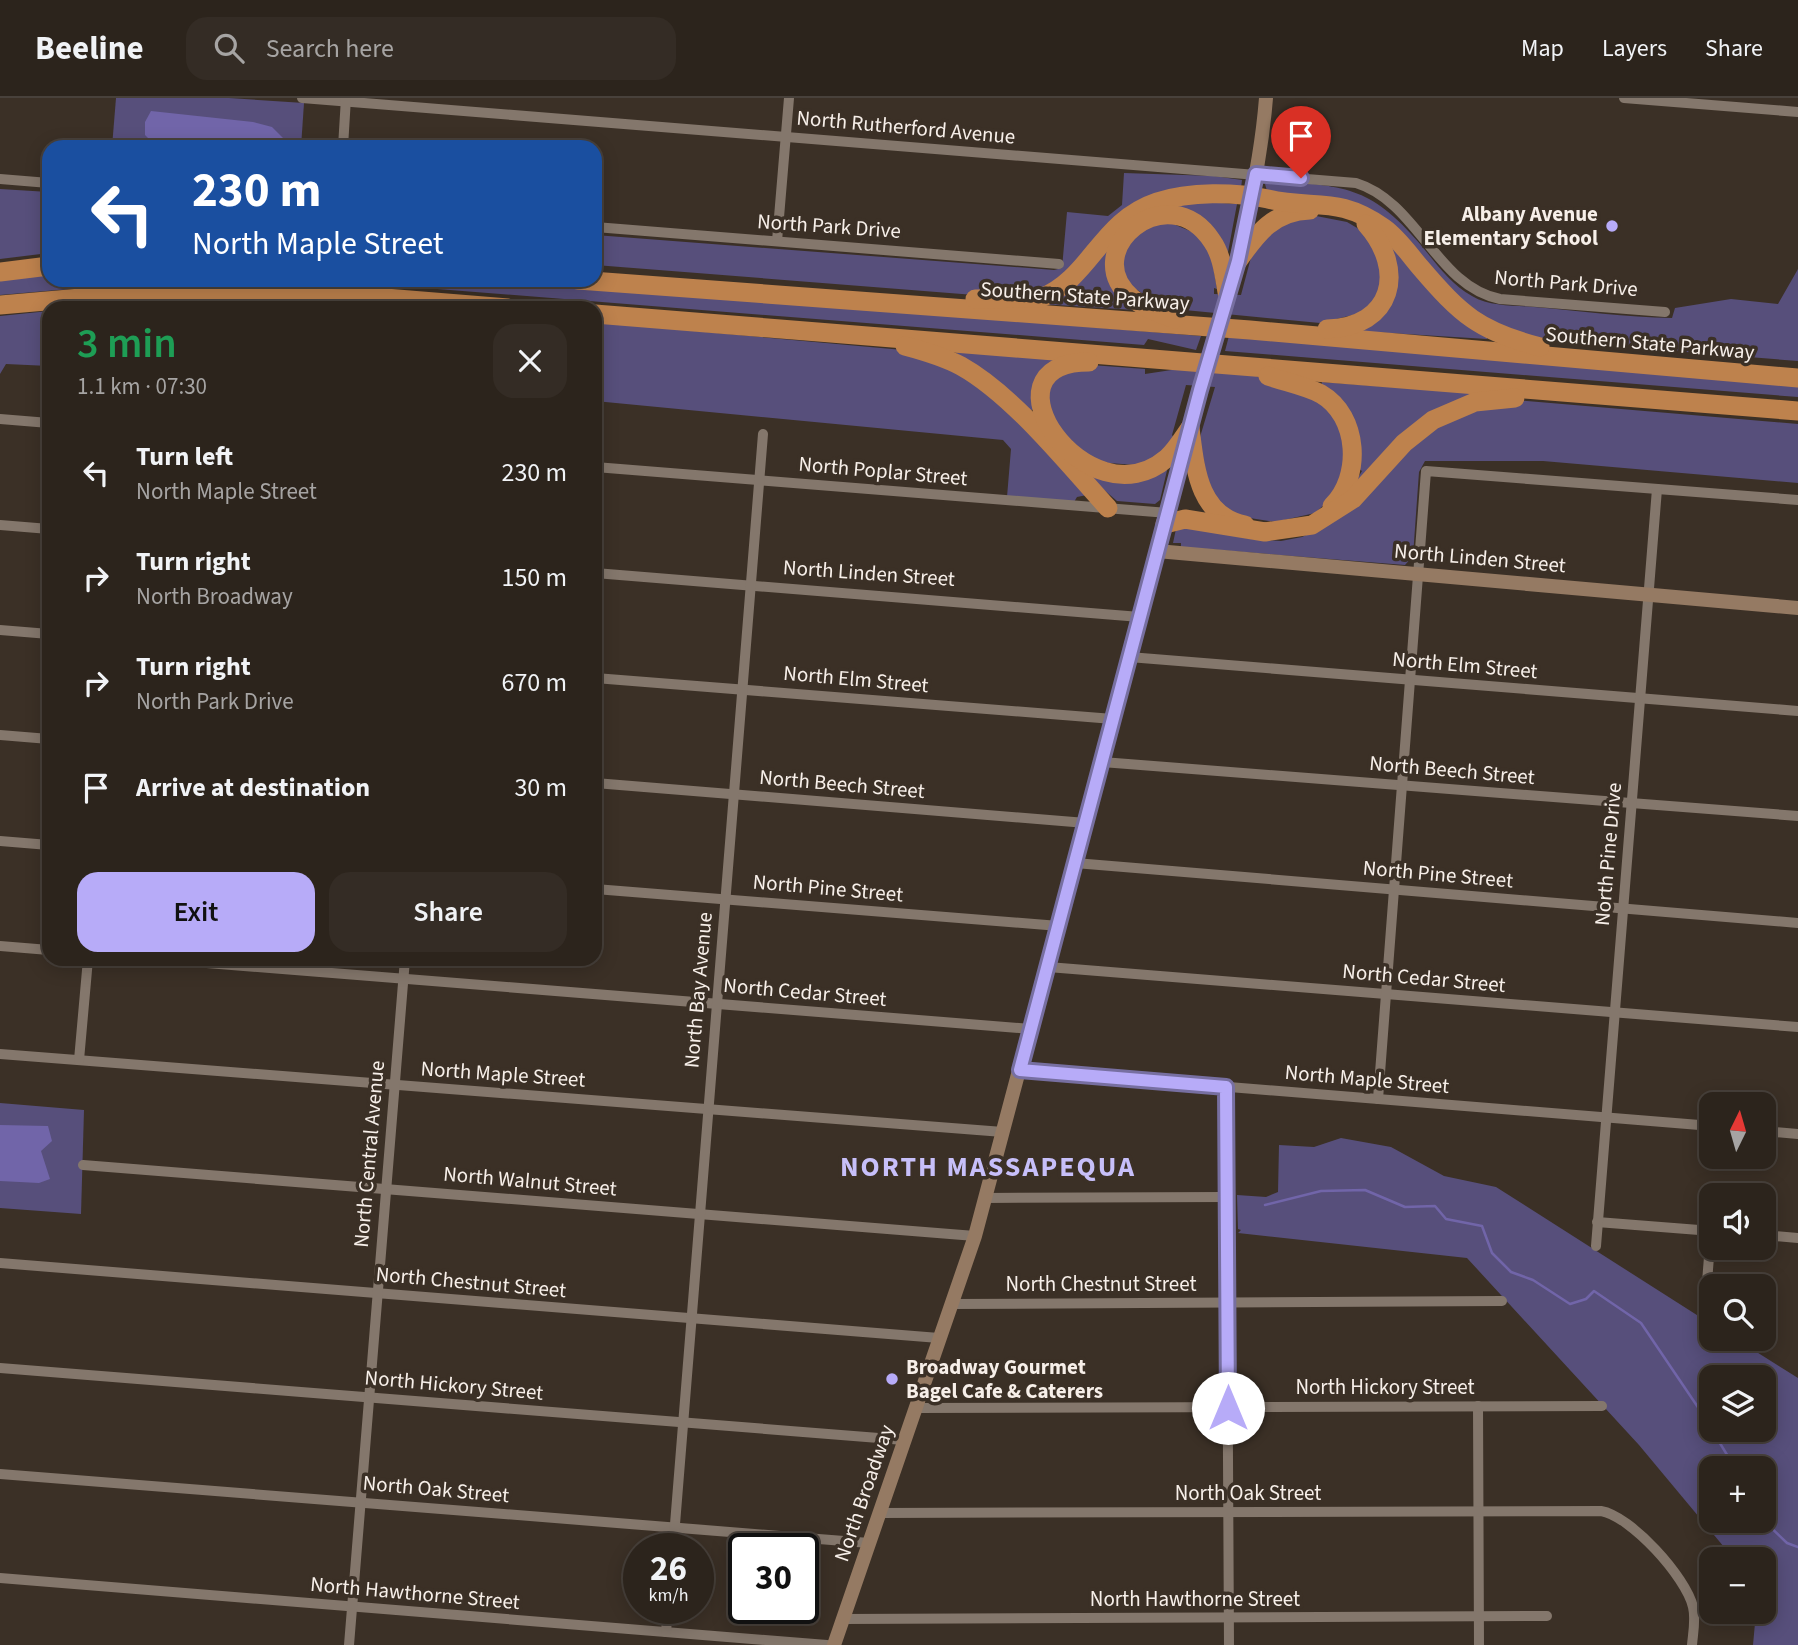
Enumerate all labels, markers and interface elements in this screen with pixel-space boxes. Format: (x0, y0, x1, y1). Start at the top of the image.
search box (186, 17, 676, 80)
text: Beeline (35, 25, 144, 72)
icon: search (210, 29, 248, 67)
text: Search here (266, 30, 394, 67)
text: Map (1521, 31, 1564, 66)
text: Layers (1602, 31, 1667, 66)
text: Share (1705, 31, 1763, 66)
street label: North Rutherford Avenue (795, 102, 1017, 152)
pin (1271, 106, 1331, 178)
icon: arrive (1282, 117, 1320, 155)
text: 230 m (192, 156, 321, 226)
icon: left (77, 168, 168, 259)
place label: Albany Avenue Elementary School (1424, 199, 1598, 253)
street label: North Park Drive (756, 206, 902, 246)
marker: Albany Avenue Elementary School (1604, 218, 1620, 234)
text: North Maple Street (192, 221, 444, 267)
street label: North Park Drive (1493, 262, 1639, 304)
street label: Southern State Parkway (979, 274, 1191, 318)
text: 3 min (77, 314, 177, 374)
street label: Southern State Parkway (1544, 319, 1756, 367)
button: close (493, 324, 567, 398)
text: 1.1 km · 07:30 (77, 370, 207, 403)
text: Turn left (136, 438, 233, 475)
street label: North Poplar Street (797, 449, 969, 493)
icon: left (77, 454, 115, 492)
text: 230 m (501, 454, 567, 491)
text: North Maple Street (136, 475, 317, 508)
street label: North Linden Street (1393, 536, 1567, 580)
text: Turn right (136, 543, 251, 580)
street label: North Linden Street (782, 552, 956, 594)
icon: right (77, 559, 115, 597)
text: 150 m (501, 559, 567, 596)
text: North Broadway (136, 580, 293, 613)
street label: North Elm Street (1391, 644, 1539, 686)
text: Turn right (136, 648, 251, 685)
street label: North Elm Street (782, 658, 930, 700)
icon: right (77, 664, 115, 702)
text: 670 m (501, 664, 567, 701)
text: North Park Drive (136, 685, 294, 718)
street label: North Beech Street (1368, 748, 1536, 792)
street label: North Beech Street (758, 762, 926, 806)
icon: arrive (77, 769, 115, 807)
text: Arrive at destination (136, 769, 370, 806)
text: 30 m (514, 769, 567, 806)
street label: North Pine Drive (1587, 781, 1629, 927)
street label: North Pine Street (1362, 852, 1514, 896)
street label: North Pine Street (752, 866, 904, 910)
button: Exit (77, 872, 315, 952)
button: Share (329, 872, 567, 952)
street label: North Bay Avenue (676, 911, 720, 1069)
street label: North Cedar Street (1341, 956, 1507, 1000)
street label: North Cedar Street (722, 970, 888, 1014)
street label: North Maple Street (420, 1053, 586, 1095)
street label: North Maple Street (1283, 1057, 1451, 1101)
street label: North Central Avenue (346, 1059, 392, 1249)
north arrow (1699, 1092, 1776, 1169)
map controls (1699, 1092, 1776, 1624)
district label: NORTH MASSAPEQUA (840, 1147, 1136, 1187)
street label: North Walnut Street (442, 1158, 618, 1204)
button: sound (1699, 1183, 1776, 1260)
street label: North Chestnut Street (375, 1259, 567, 1305)
street label: North Chestnut Street (1005, 1269, 1197, 1299)
button: search (1699, 1274, 1776, 1351)
place label: Broadway Gourmet Bagel Cafe & Caterers (906, 1352, 1103, 1406)
street label: North Hickory Street (363, 1362, 545, 1408)
button: layers (1699, 1365, 1776, 1442)
marker: Broadway Gourmet Bagel Cafe & Caterers (884, 1371, 900, 1387)
position arrow (1191, 1371, 1265, 1445)
street label: North Hickory Street (1295, 1372, 1475, 1402)
street label: North Broadway (827, 1420, 902, 1565)
button: + (1699, 1456, 1776, 1533)
street label: North Oak Street (362, 1468, 510, 1510)
street label: North Oak Street (1175, 1478, 1321, 1508)
speed limit sign: 30 (728, 1533, 819, 1624)
text: 26 (650, 1544, 687, 1594)
button: − (1699, 1547, 1776, 1624)
street label: North Hawthorne Street (309, 1569, 521, 1617)
text: km/h (649, 1583, 688, 1608)
street label: North Hawthorne Street (1090, 1584, 1300, 1614)

